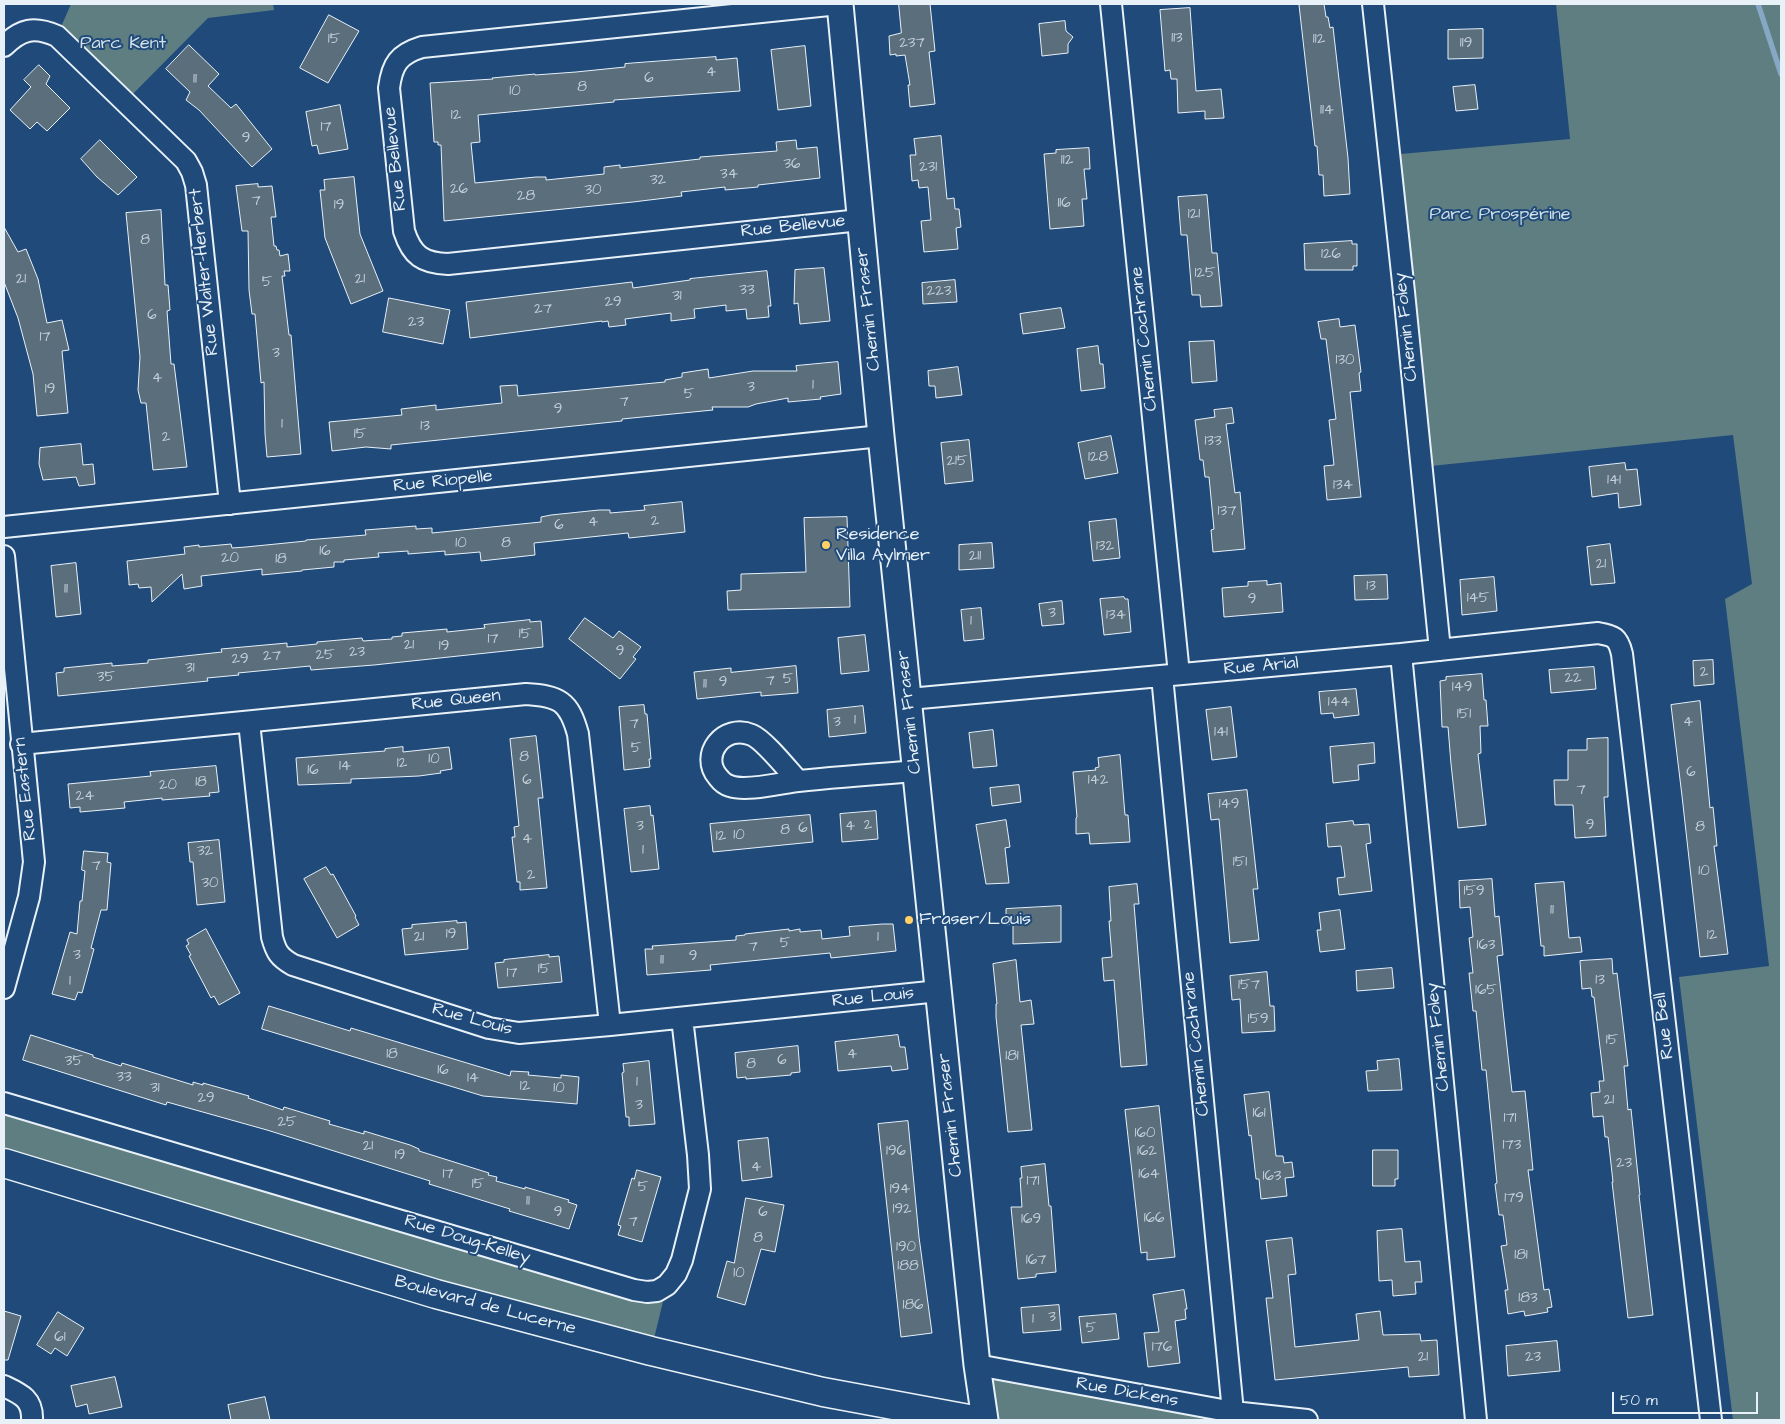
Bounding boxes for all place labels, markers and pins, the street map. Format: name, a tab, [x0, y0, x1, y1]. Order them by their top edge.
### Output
place label: Residence Villa Aylmer	[836, 524, 930, 566]
marker: Residence Villa Aylmer	[820, 539, 832, 551]
place label: Fraser/Louis	[919, 909, 1031, 931]
marker: Fraser/Louis	[903, 914, 915, 926]

